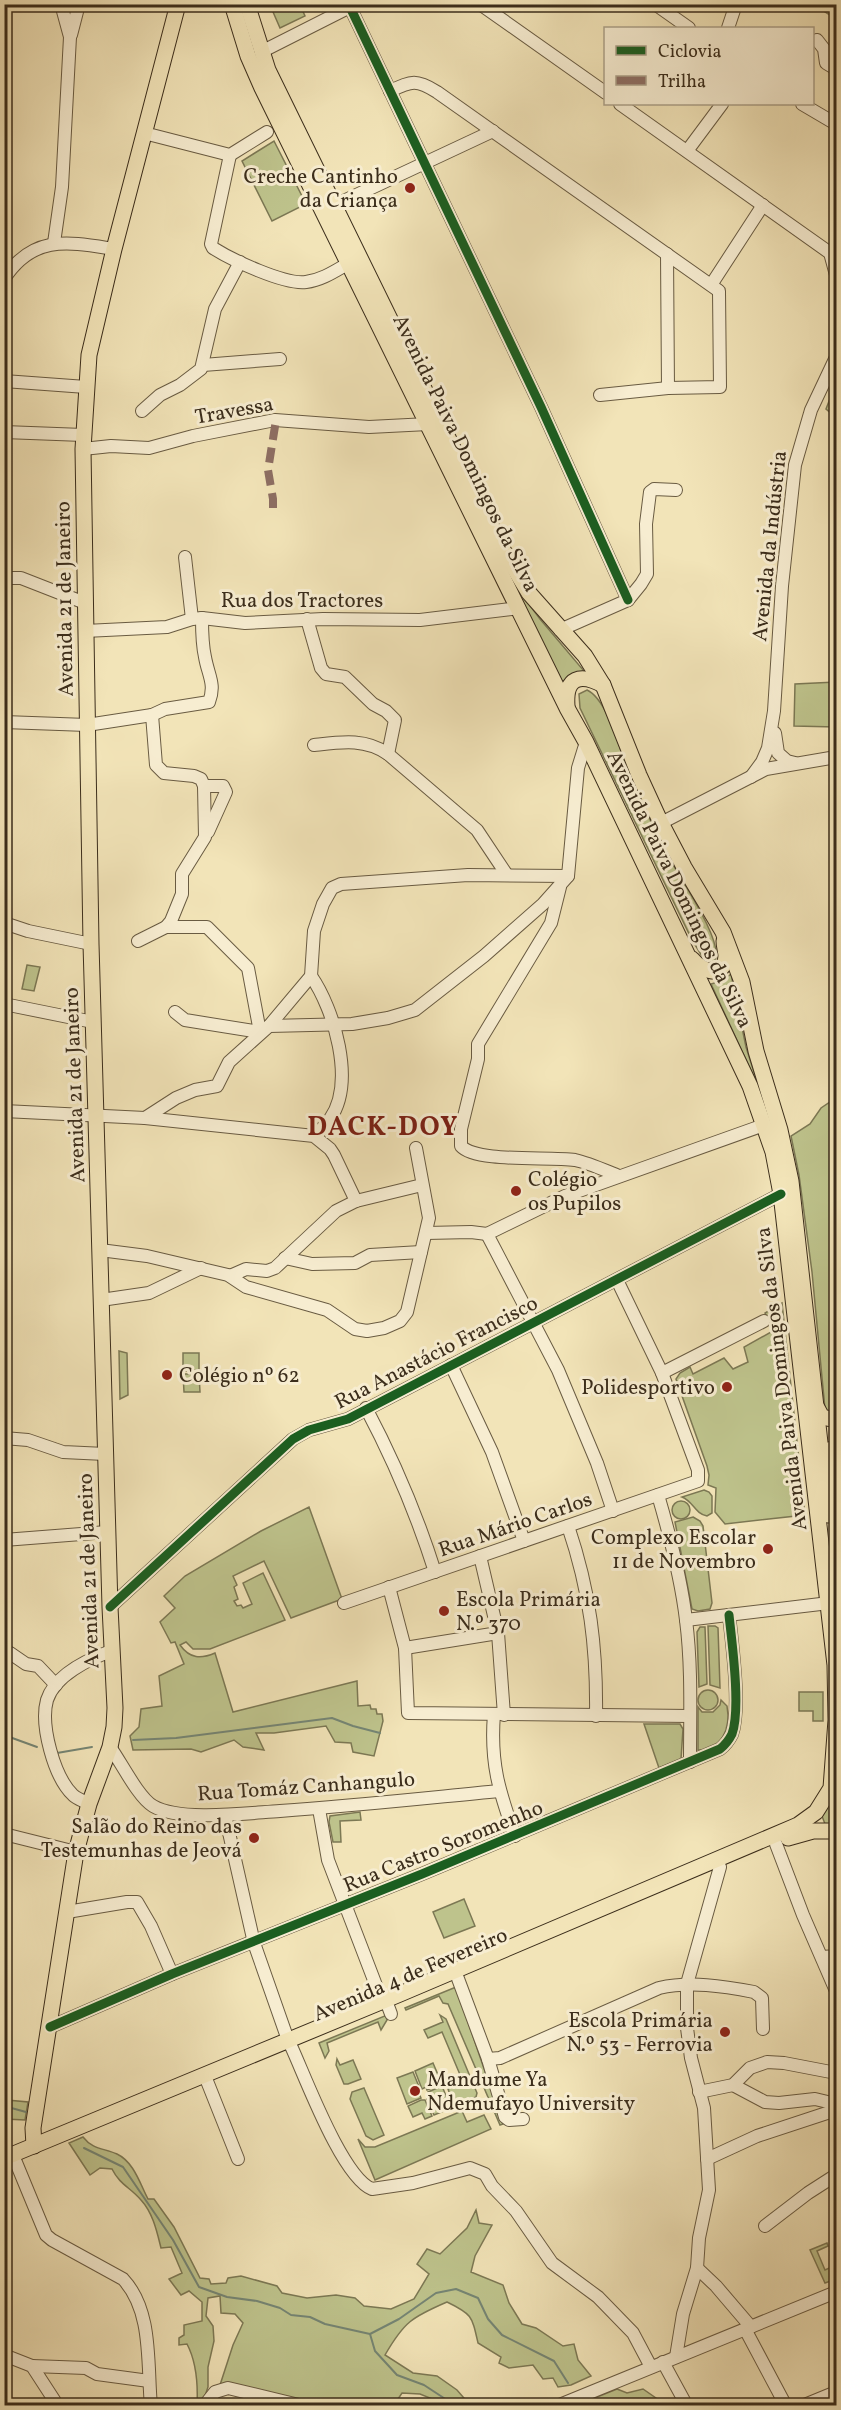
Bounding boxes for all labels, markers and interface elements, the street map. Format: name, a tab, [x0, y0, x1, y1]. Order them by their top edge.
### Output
legend	[604, 27, 814, 105]
text: Ciclovia	[658, 40, 721, 65]
text: Trilha	[658, 70, 706, 95]
place label: Creche Cantinho da Criança	[243, 163, 398, 216]
marker: Creche Cantinho da Criança	[403, 181, 417, 195]
street label: Avenida Paiva Domingos da Silva	[385, 310, 545, 597]
street label: Travessa	[193, 390, 276, 433]
street label: Avenida da Indústria	[746, 449, 795, 643]
street label: Avenida 21 de Janeiro	[49, 501, 82, 697]
street label: Rua dos Tractores	[221, 587, 383, 616]
street label: Avenida Paiva Domingos da Silva	[599, 746, 759, 1033]
street label: Avenida 21 de Janeiro	[58, 987, 93, 1183]
district label: DACK-DOY	[307, 1109, 459, 1147]
place label: Colégio os Pupilos	[528, 1166, 621, 1219]
marker: Colégio os Pupilos	[509, 1184, 523, 1198]
street label: Avenida Paiva Domingos da Silva	[749, 1225, 816, 1532]
street label: Rua Anastácio Francisco	[330, 1289, 543, 1417]
place label: Colégio nº 62	[179, 1362, 300, 1391]
marker: Colégio nº 62	[160, 1368, 174, 1382]
place label: Polidesportivo	[581, 1374, 715, 1403]
marker: Polidesportivo	[720, 1380, 734, 1394]
street label: Avenida 21 de Janeiro	[72, 1473, 107, 1669]
street label: Rua Mário Carlos	[435, 1486, 596, 1565]
place label: Complexo Escolar 11 de Novembro	[591, 1524, 756, 1577]
marker: Complexo Escolar 11 de Novembro	[761, 1542, 775, 1556]
place label: Escola Primária N.º 370	[456, 1586, 601, 1639]
marker: Escola Primária N.º 370	[437, 1604, 451, 1618]
street label: Rua Tomáz Canhangulo	[196, 1765, 416, 1810]
street label: Rua Castro Soromenho	[339, 1794, 548, 1901]
place label: Salão do Reino das Testemunhas de Jeová	[41, 1813, 242, 1866]
marker: Salão do Reino das Testemunhas de Jeová	[247, 1831, 261, 1845]
street label: Avenida 4 de Fevereiro	[309, 1921, 512, 2030]
place label: Escola Primária N.º 53 - Ferrovia	[567, 2007, 713, 2060]
marker: Escola Primária N.º 53 - Ferrovia	[718, 2025, 732, 2039]
place label: Mandume Ya Ndemufayo University	[427, 2066, 636, 2119]
marker: Mandume Ya Ndemufayo University	[408, 2084, 422, 2098]

